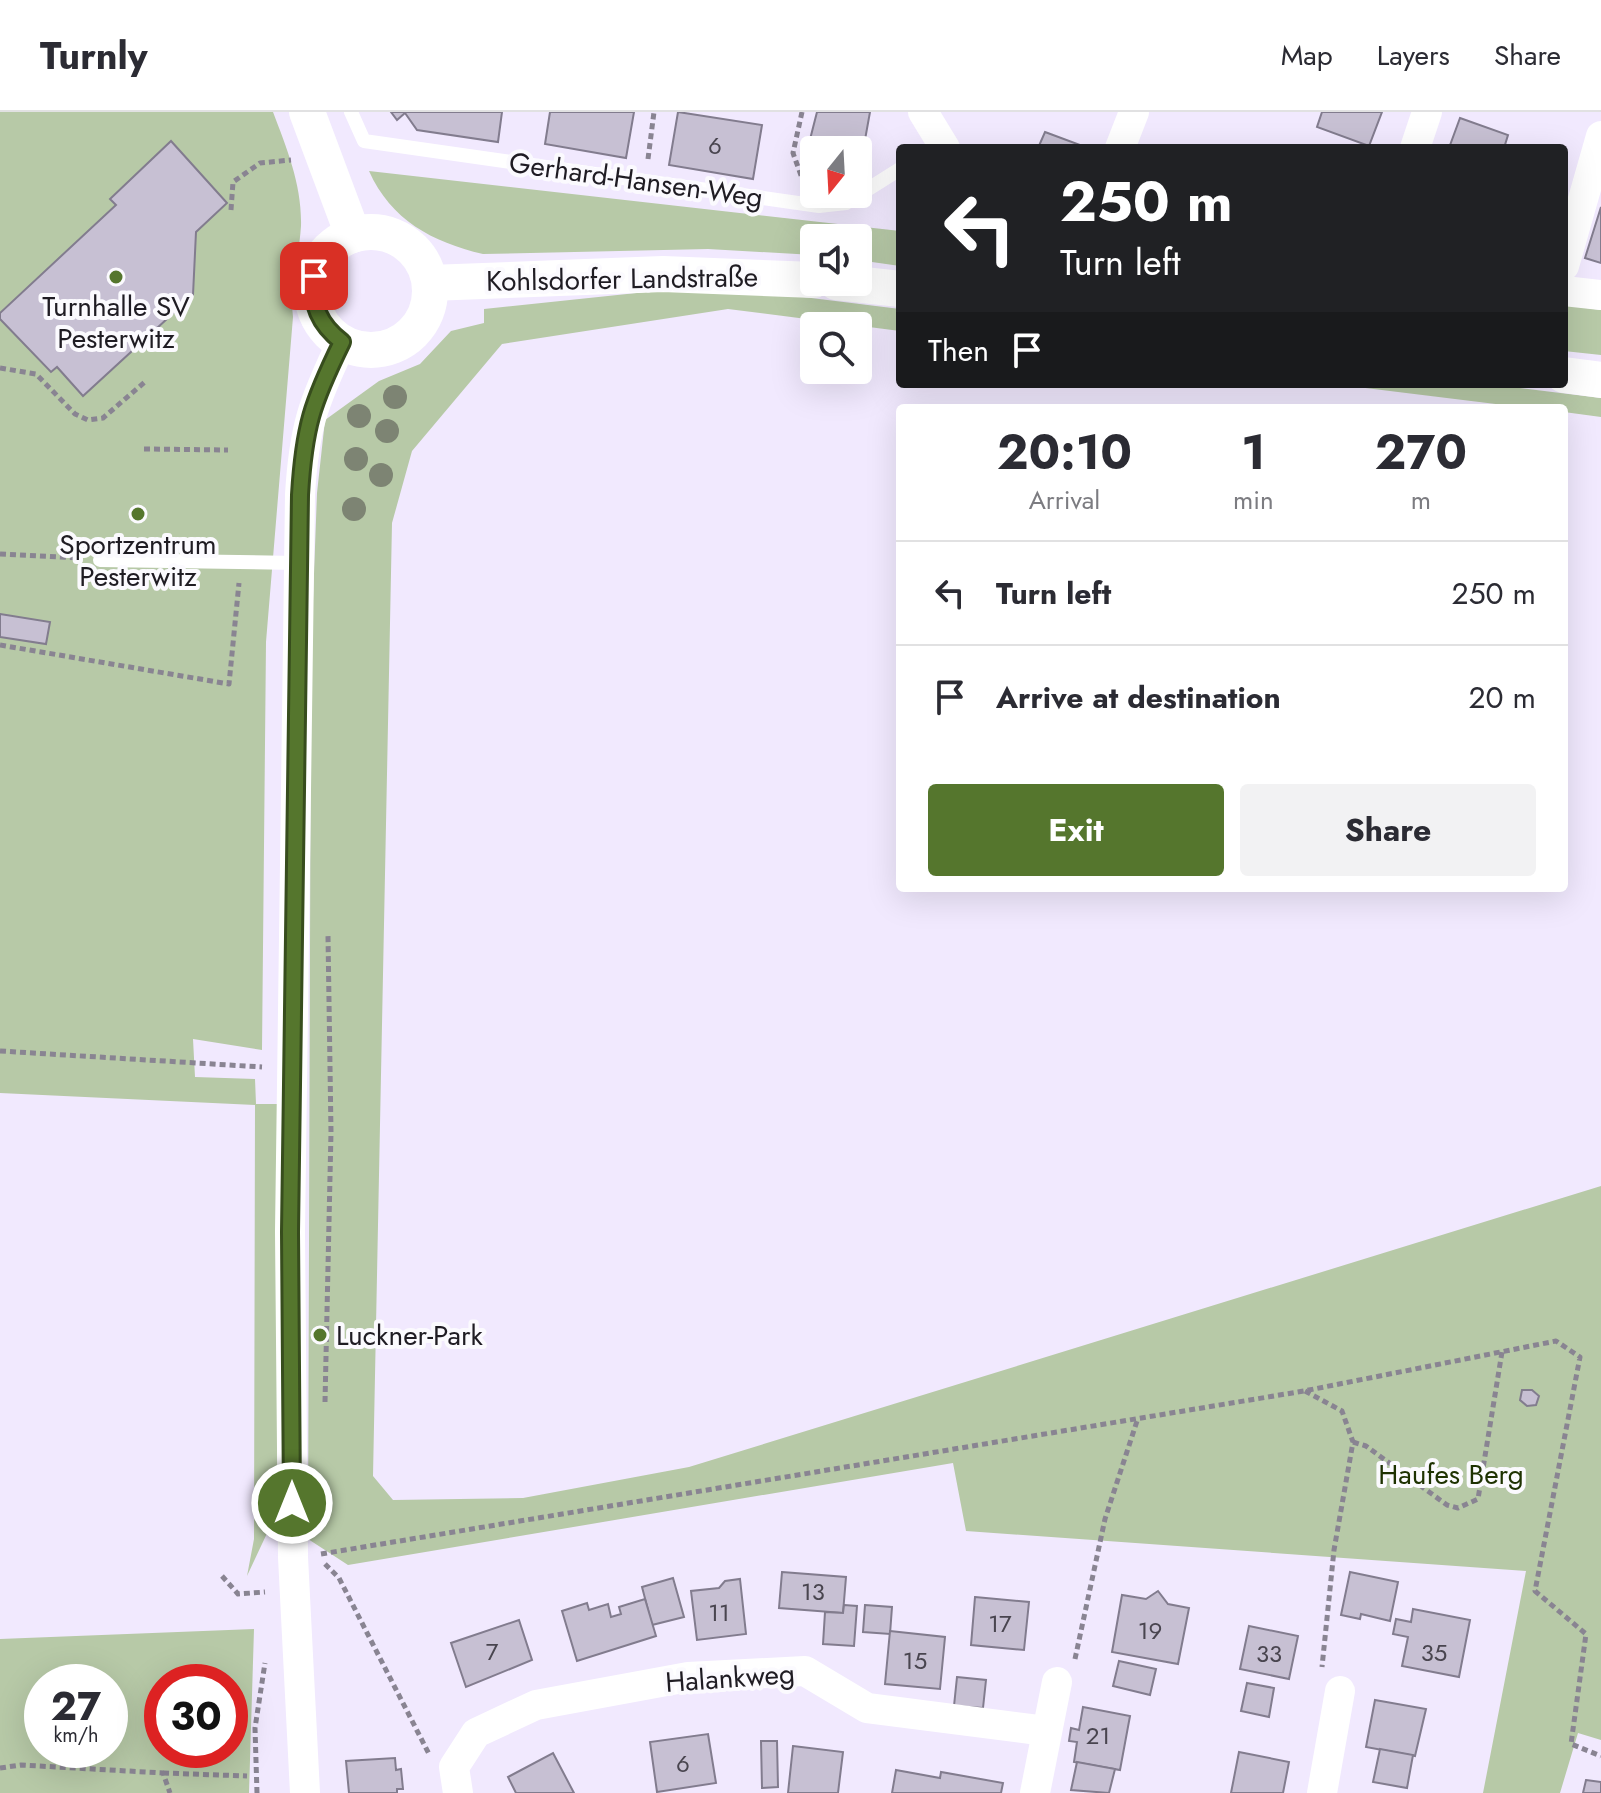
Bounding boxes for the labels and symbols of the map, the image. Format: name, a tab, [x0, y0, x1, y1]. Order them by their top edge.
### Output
house number: 6	[708, 128, 722, 163]
north arrow	[800, 136, 872, 208]
street label: Gerhard-Hansen-Weg	[507, 142, 765, 218]
pin	[280, 242, 348, 310]
street label: Kohlsdorfer Landstraße	[486, 256, 758, 302]
marker: Turnhalle SV Pesterwitz	[107, 268, 125, 286]
place label: Turnhalle SV Pesterwitz	[42, 286, 190, 359]
marker: Sportzentrum Pesterwitz	[129, 505, 147, 523]
place label: Sportzentrum Pesterwitz	[59, 524, 217, 597]
place label: Luckner-Park	[336, 1315, 484, 1356]
marker: Luckner-Park	[311, 1326, 329, 1344]
park label: Haufes Berg	[1378, 1454, 1524, 1495]
position arrow	[250, 1461, 334, 1545]
house number: 13	[801, 1574, 825, 1609]
house number: 11	[708, 1595, 730, 1630]
house number: 17	[988, 1606, 1012, 1641]
house number: 19	[1138, 1613, 1162, 1648]
house number: 7	[486, 1634, 499, 1669]
house number: 35	[1421, 1635, 1447, 1670]
house number: 33	[1256, 1636, 1282, 1671]
house number: 15	[903, 1643, 927, 1678]
street label: Halankweg	[664, 1653, 796, 1703]
speed limit sign: 30	[144, 1664, 248, 1768]
house number: 21	[1086, 1718, 1110, 1753]
house number: 6	[676, 1746, 690, 1781]

